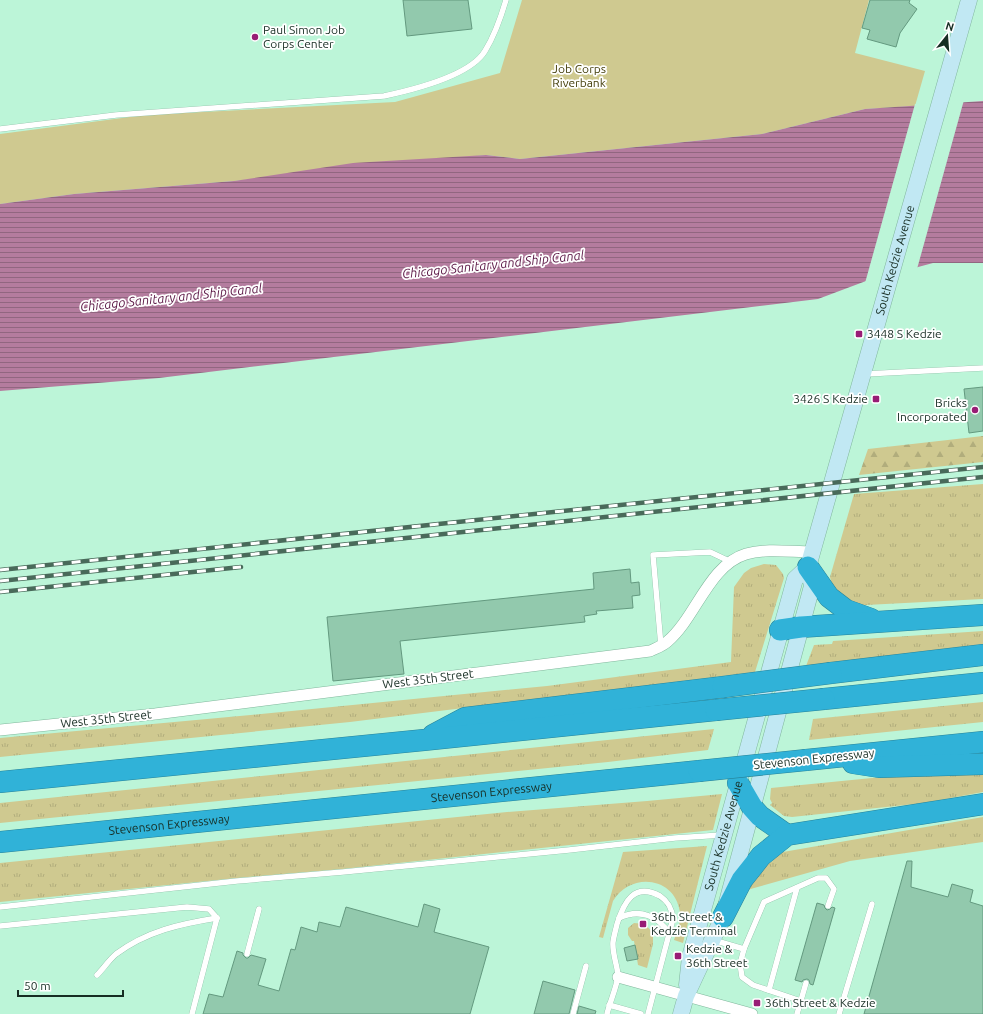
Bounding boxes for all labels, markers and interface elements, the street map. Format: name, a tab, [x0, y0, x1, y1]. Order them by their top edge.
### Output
north arrow	[927, 16, 967, 56]
text: N	[944, 19, 956, 33]
place label: Paul Simon Job Corps Center	[263, 23, 345, 50]
marker: Paul Simon Job Corps Center	[250, 32, 260, 42]
park label: Job Corps Riverbank	[552, 62, 606, 89]
street label: South Kedzie Avenue	[873, 204, 916, 317]
water label: Chicago Sanitary and Ship Canal	[401, 247, 585, 281]
water label: Chicago Sanitary and Ship Canal	[79, 280, 263, 314]
place label: 3448 S Kedzie	[867, 327, 942, 340]
marker: 3448 S Kedzie	[854, 329, 864, 339]
place label: 3426 S Kedzie	[793, 392, 868, 405]
marker: 3426 S Kedzie	[871, 394, 881, 404]
place label: Bricks Incorporated	[897, 396, 967, 423]
marker: Bricks Incorporated	[970, 405, 980, 415]
street label: West 35th Street	[382, 666, 474, 691]
street label: West 35th Street	[60, 707, 152, 730]
street label: Stevenson Expressway	[753, 746, 875, 771]
street label: Stevenson Expressway	[430, 779, 553, 804]
street label: South Kedzie Avenue	[702, 779, 745, 892]
street label: Stevenson Expressway	[108, 812, 230, 837]
place label: 36th Street & Kedzie Terminal	[651, 910, 736, 937]
marker: 36th Street & Kedzie Terminal	[638, 919, 648, 929]
place label: Kedzie & 36th Street	[686, 942, 748, 969]
marker: Kedzie & 36th Street	[673, 951, 683, 961]
scale bar	[18, 972, 123, 998]
text: 50 m	[24, 979, 51, 992]
place label: 36th Street & Kedzie	[765, 996, 876, 1009]
marker: 36th Street & Kedzie	[752, 998, 762, 1008]

